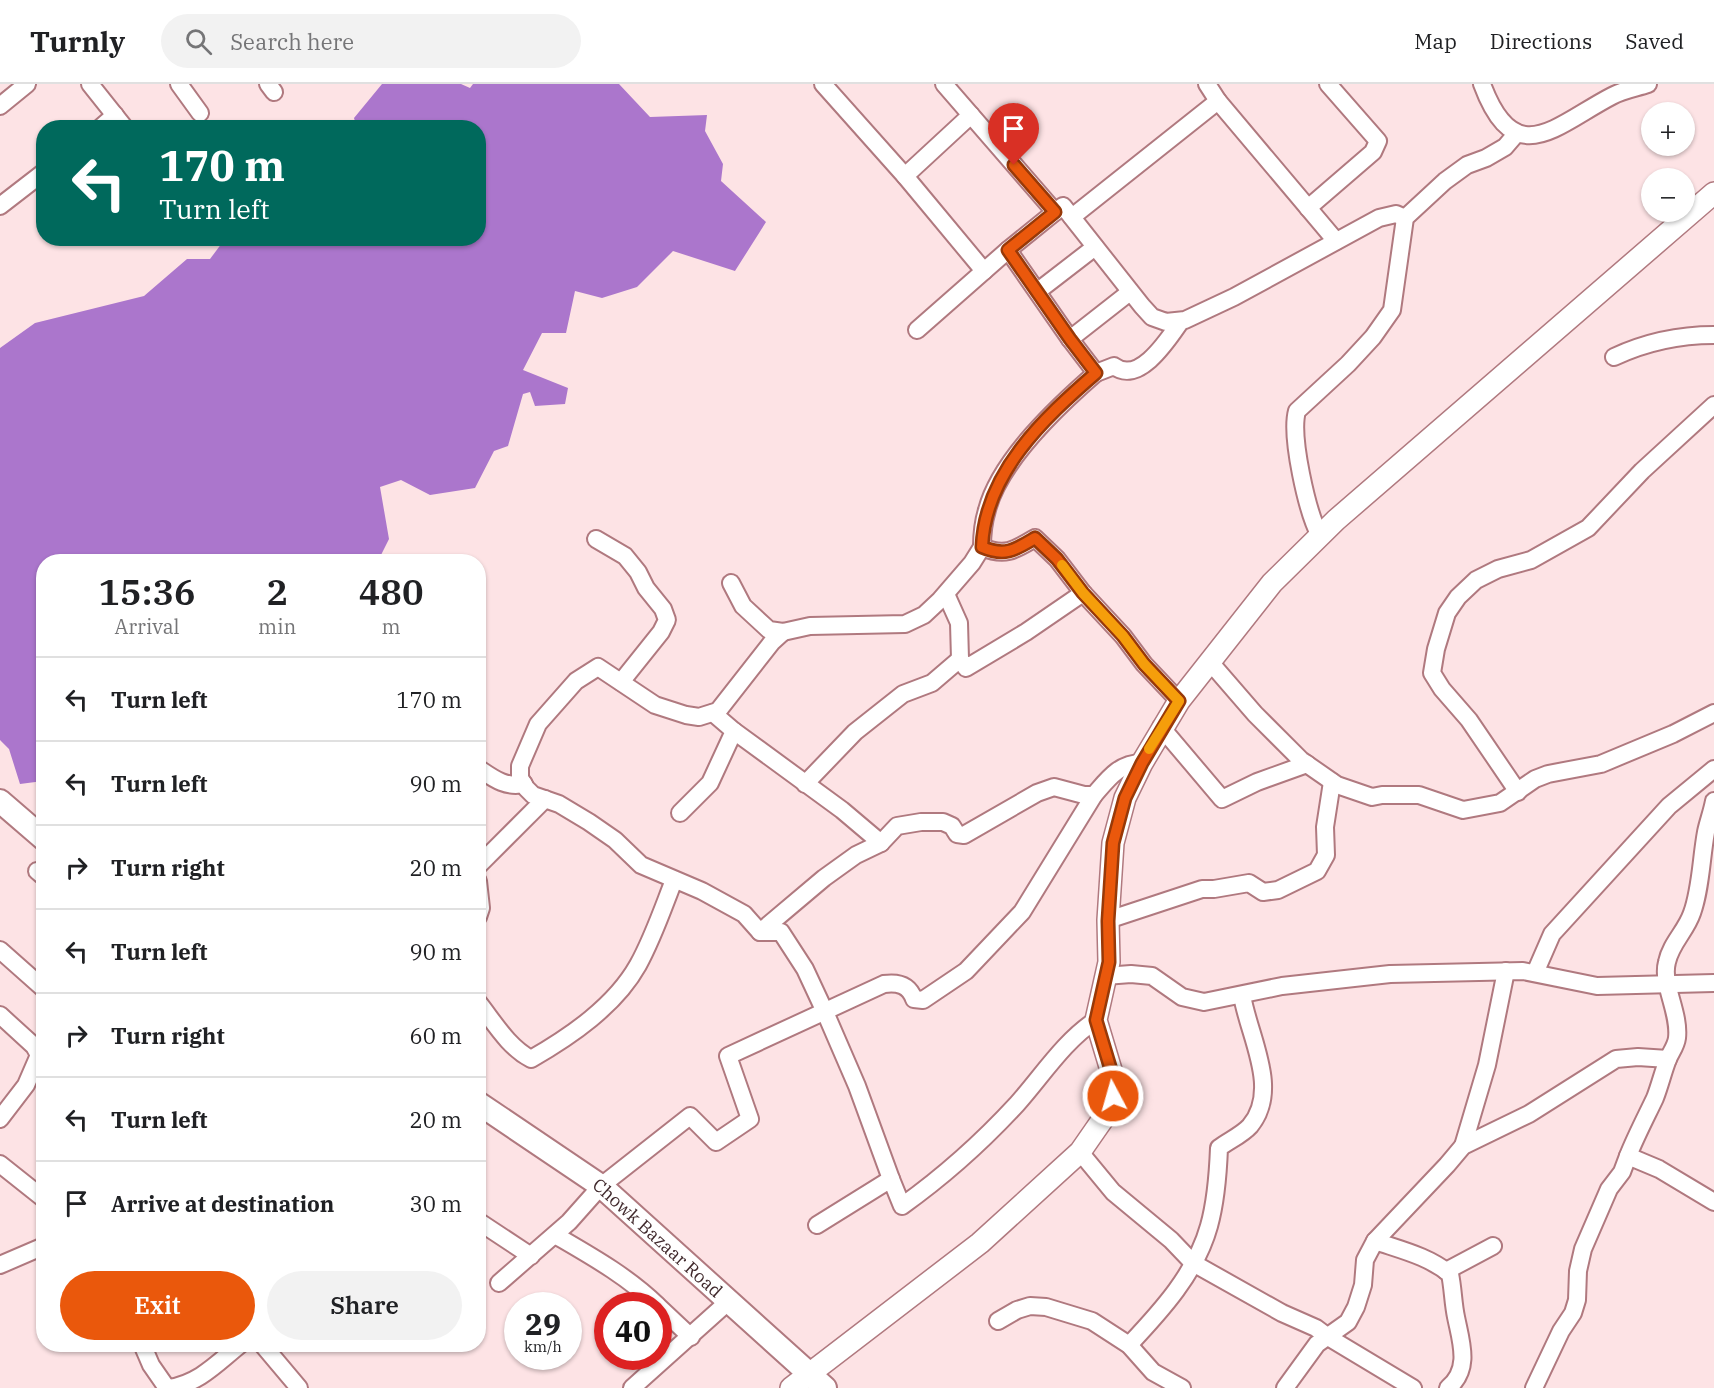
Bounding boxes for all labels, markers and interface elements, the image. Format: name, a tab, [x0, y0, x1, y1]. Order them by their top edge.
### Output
search box	[161, 14, 581, 68]
text: Turnly	[30, 23, 125, 60]
icon: search	[182, 25, 215, 58]
text: Search here	[230, 27, 354, 56]
text: Map	[1414, 27, 1457, 55]
text: Directions	[1490, 27, 1592, 55]
text: Saved	[1625, 27, 1684, 55]
map controls	[1641, 102, 1695, 222]
button: +	[1641, 102, 1695, 156]
pin	[988, 103, 1039, 165]
icon: arrive	[997, 112, 1030, 145]
text: 170 m	[159, 138, 285, 193]
icon: left	[60, 144, 138, 222]
button: −	[1641, 168, 1695, 222]
text: Turn left	[159, 191, 270, 226]
text: 15:36	[98, 568, 196, 615]
text: 2	[266, 568, 288, 615]
text: 480	[359, 568, 424, 615]
text: Arrival	[114, 613, 180, 640]
text: min	[258, 613, 296, 640]
text: m	[382, 613, 401, 640]
icon: left	[60, 683, 93, 716]
text: Turn left	[111, 685, 207, 714]
text: 170 m	[396, 685, 462, 714]
icon: left	[60, 767, 93, 800]
text: Turn left	[111, 769, 207, 798]
text: 90 m	[410, 769, 462, 798]
icon: right	[60, 851, 93, 884]
text: Turn right	[111, 853, 225, 882]
text: 20 m	[410, 853, 462, 882]
icon: left	[60, 935, 93, 968]
text: Turn left	[111, 937, 207, 966]
text: 90 m	[410, 937, 462, 966]
icon: right	[60, 1019, 93, 1052]
text: Turn right	[111, 1021, 225, 1050]
text: 60 m	[410, 1021, 462, 1050]
position arrow	[1081, 1064, 1145, 1128]
icon: left	[60, 1103, 93, 1136]
text: Turn left	[111, 1105, 207, 1134]
text: 20 m	[410, 1105, 462, 1134]
street label: Chowk Bazaar Road	[589, 1172, 728, 1302]
icon: arrive	[60, 1187, 93, 1220]
text: Arrive at destination	[111, 1189, 334, 1218]
text: 30 m	[410, 1189, 462, 1218]
button: Exit	[60, 1271, 255, 1340]
button: Share	[267, 1271, 462, 1340]
speed limit sign: 40	[594, 1292, 672, 1370]
text: 29	[525, 1304, 561, 1343]
text: km/h	[524, 1337, 562, 1356]

